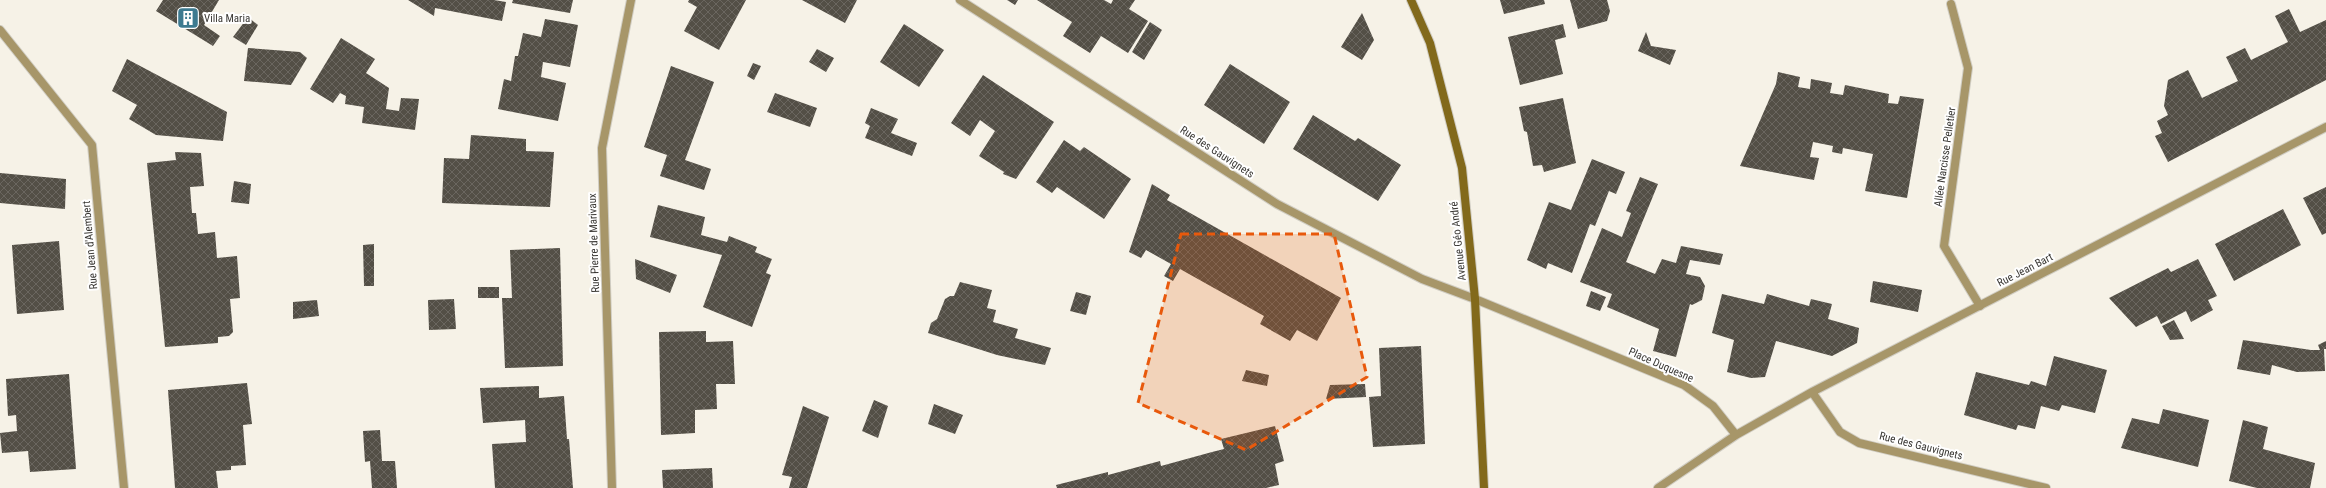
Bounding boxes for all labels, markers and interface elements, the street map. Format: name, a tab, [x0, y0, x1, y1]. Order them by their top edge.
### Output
building icon: Villa Maria	[175, 5, 201, 31]
place label: Villa Maria	[204, 12, 250, 25]
street label: Allée Narcisse Pelletier	[1932, 106, 1959, 208]
street label: Rue des Gauvignets	[1178, 123, 1256, 181]
street label: Rue Pierre de Marivaux	[586, 193, 602, 293]
street label: Rue Jean d'Alembert	[80, 200, 100, 290]
street label: Avenue Géo André	[1447, 201, 1469, 281]
street label: Rue Jean Bart	[1995, 250, 2055, 290]
street label: Place Duquesne	[1627, 345, 1695, 385]
street label: Rue des Gauvignets	[1878, 429, 1964, 463]

